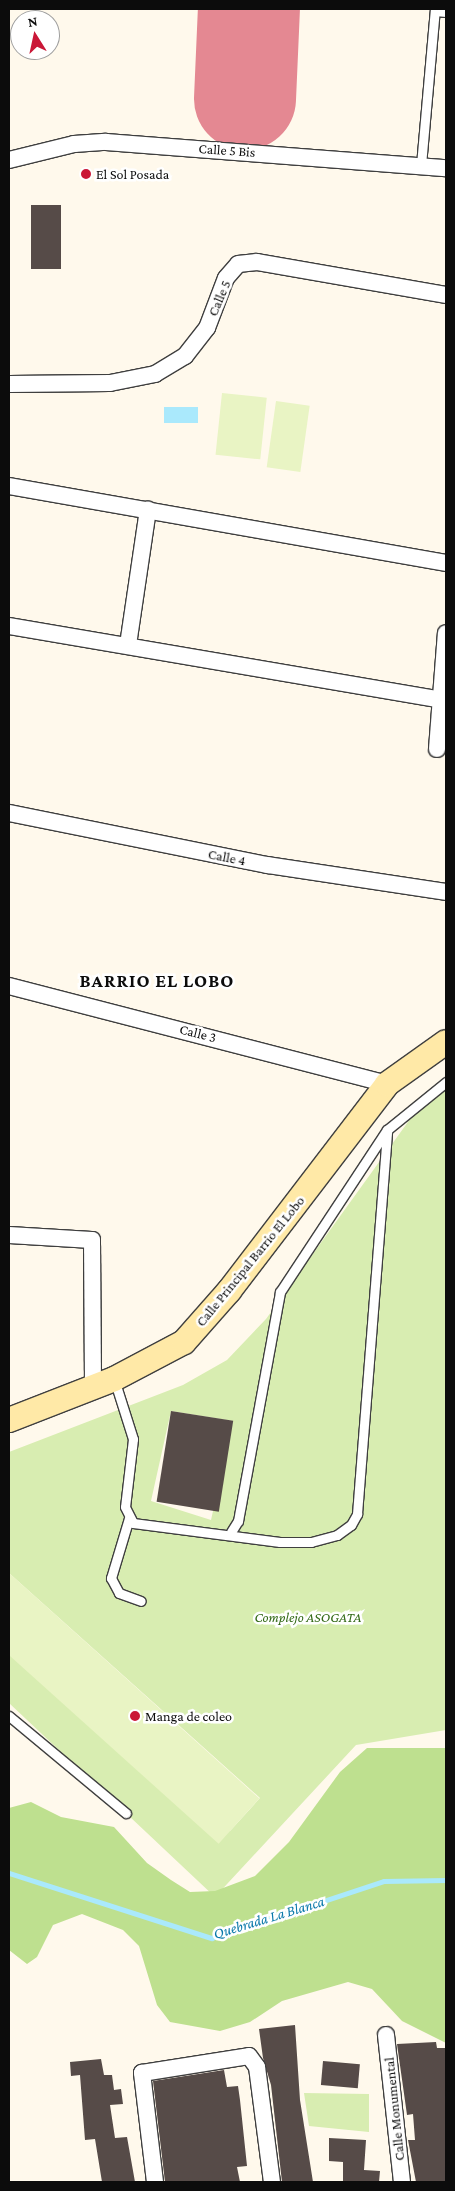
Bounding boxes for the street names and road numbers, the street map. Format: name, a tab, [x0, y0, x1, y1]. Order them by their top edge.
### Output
street label: Calle 5 Bis	[198, 140, 256, 160]
street label: Calle 5	[204, 278, 234, 318]
street label: Calle 4	[207, 845, 247, 869]
street label: Calle 3	[178, 1020, 218, 1046]
street label: Calle Principal Barrio El Lobo	[192, 1192, 308, 1330]
street label: Calle Monumental	[380, 2056, 408, 2162]

